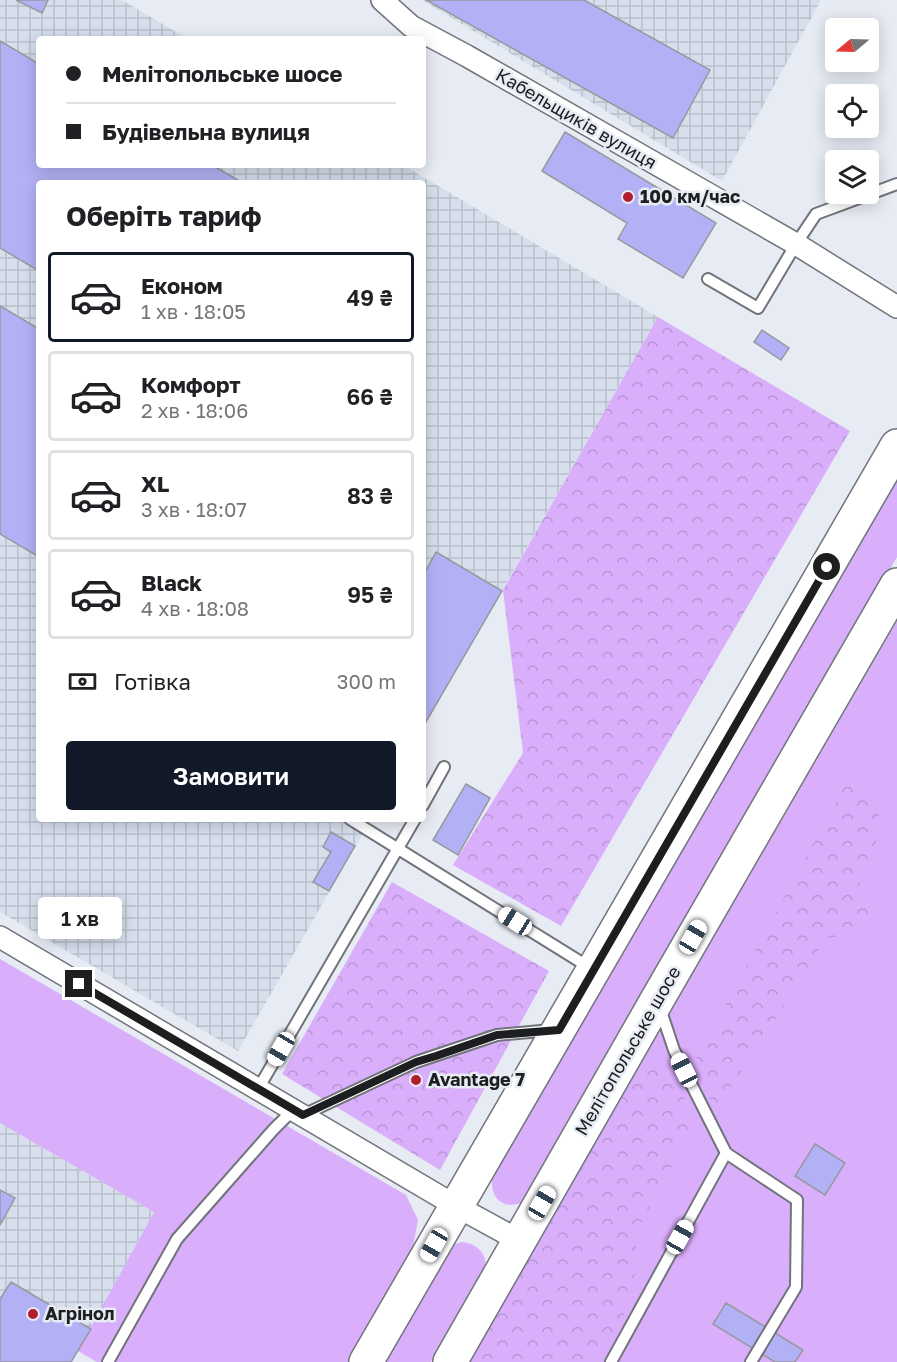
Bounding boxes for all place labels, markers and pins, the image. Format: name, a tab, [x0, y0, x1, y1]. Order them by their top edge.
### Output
place label: 100 км/час	[640, 185, 740, 207]
marker: 100 км/час	[621, 190, 635, 204]
place label: Avantage 7	[428, 1068, 525, 1090]
marker: Avantage 7	[409, 1073, 423, 1087]
place label: Агрінол	[45, 1302, 114, 1324]
marker: Агрінол	[26, 1307, 40, 1321]

